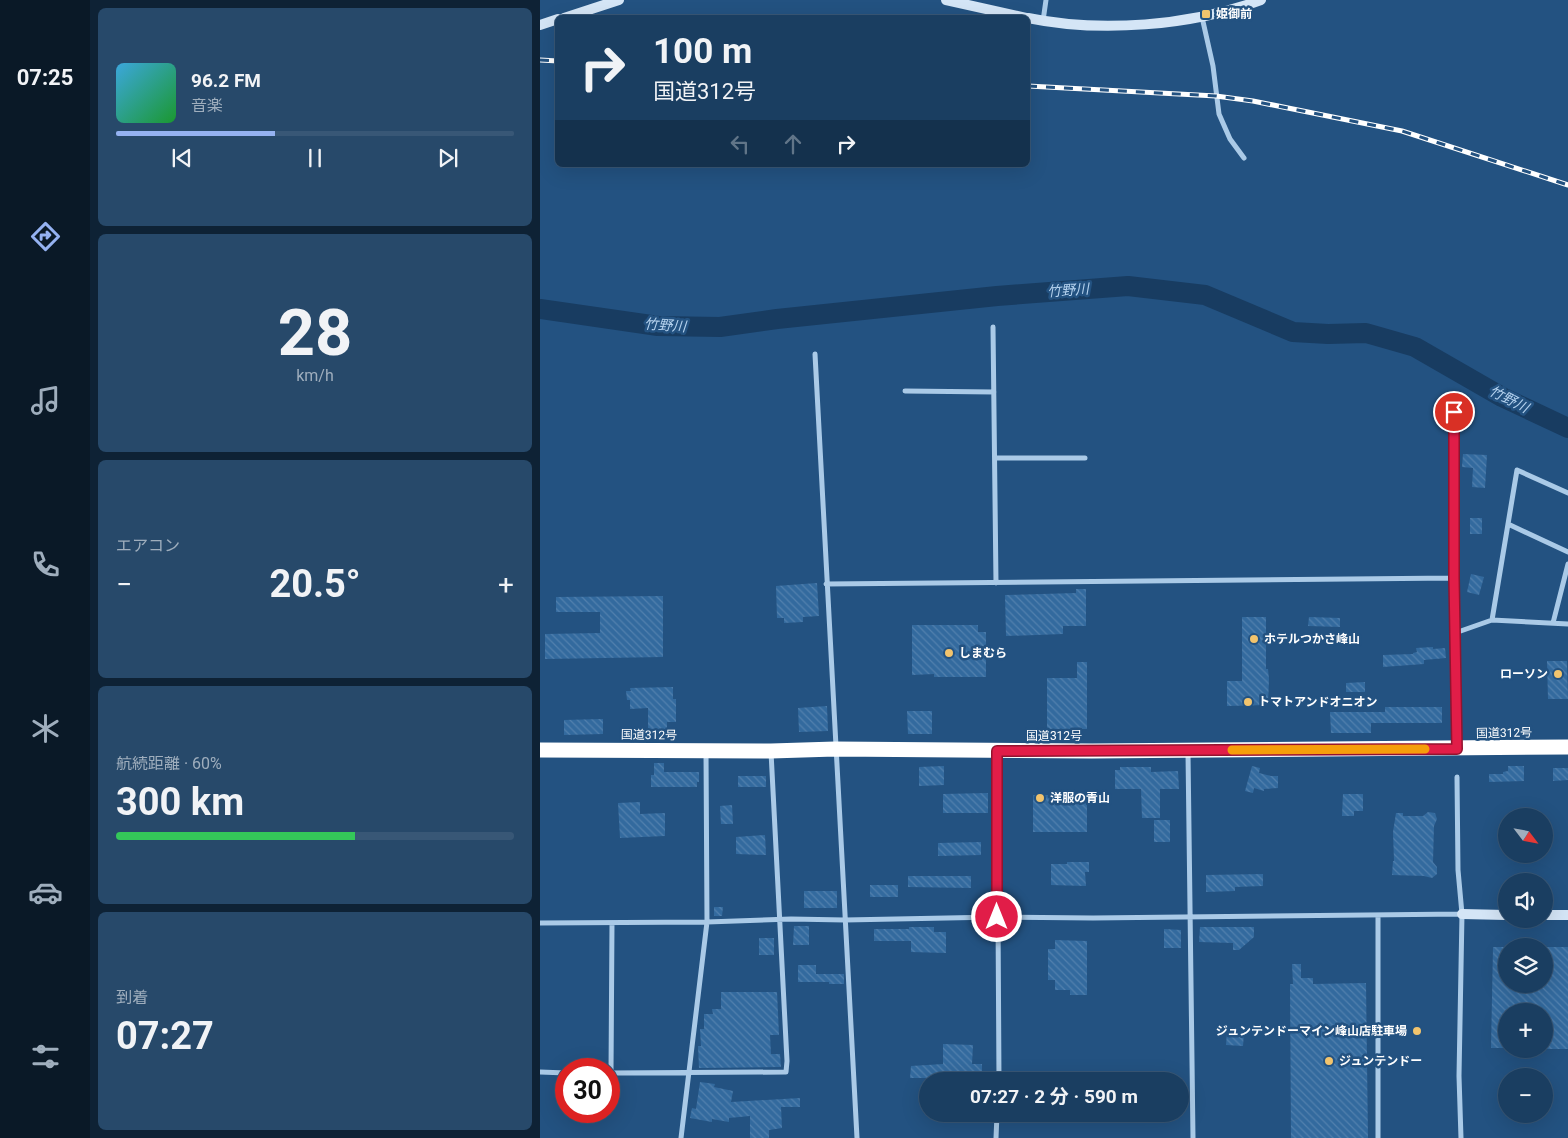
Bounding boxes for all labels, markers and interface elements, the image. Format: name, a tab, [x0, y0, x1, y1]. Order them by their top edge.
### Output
place label: 姫御前	[1216, 7, 1252, 21]
marker: 姫御前	[1200, 8, 1212, 20]
text: 100 m	[653, 31, 752, 72]
icon: right	[570, 35, 635, 100]
text: 07:25	[17, 65, 73, 90]
text: 96.2 FM	[191, 69, 261, 92]
text: 国道312号	[653, 79, 756, 104]
text: 音楽	[191, 96, 223, 115]
icon: left	[726, 130, 754, 158]
icon: ahead	[779, 130, 807, 158]
icon: right	[832, 130, 860, 158]
icon: previous	[168, 144, 196, 172]
icon: pause	[301, 144, 329, 172]
icon: next	[434, 144, 462, 172]
icon: directions	[28, 219, 63, 254]
water label: 竹野川	[1046, 280, 1092, 299]
text: 28	[278, 295, 352, 371]
water label: 竹野川	[643, 316, 689, 335]
text: km/h	[296, 366, 334, 385]
water label: 竹野川	[1487, 382, 1533, 417]
icon: music	[28, 383, 63, 418]
pin	[1433, 391, 1475, 433]
icon: arrive	[1440, 398, 1468, 426]
text: エアコン	[116, 536, 180, 555]
icon: phone	[28, 547, 63, 582]
text: 20.5°	[269, 562, 361, 606]
text: −	[116, 568, 132, 601]
text: +	[498, 568, 514, 601]
place label: ホテルつかさ峰山	[1264, 632, 1360, 646]
marker: ホテルつかさ峰山	[1248, 633, 1260, 645]
place label: しまむら	[959, 646, 1007, 660]
marker: しまむら	[943, 647, 955, 659]
place label: ローソン	[1500, 667, 1548, 681]
marker: ローソン	[1552, 668, 1564, 680]
place label: トマトアンドオニオン	[1258, 695, 1378, 709]
marker: トマトアンドオニオン	[1242, 696, 1254, 708]
icon: climate	[28, 711, 63, 746]
street label: 国道312号	[1476, 726, 1532, 740]
street label: 国道312号	[621, 728, 677, 742]
street label: 国道312号	[1026, 729, 1082, 743]
text: 航続距離 · 60%	[116, 754, 222, 773]
text: 300 km	[116, 780, 244, 824]
place label: 洋服の青山	[1050, 791, 1110, 805]
marker: 洋服の青山	[1034, 792, 1046, 804]
north arrow	[1498, 808, 1552, 862]
map controls	[1498, 808, 1553, 1123]
button: sound	[1498, 873, 1553, 928]
icon: car	[28, 875, 63, 910]
position arrow	[970, 890, 1022, 942]
button: layers	[1498, 938, 1553, 993]
text: 到着	[116, 988, 148, 1007]
button: +	[1498, 1003, 1553, 1058]
text: 07:27	[116, 1014, 214, 1058]
place label: ジュンテンドーマイン峰山店駐車場	[1216, 1024, 1407, 1038]
marker: ジュンテンドーマイン峰山店駐車場	[1411, 1025, 1423, 1037]
icon: filters	[28, 1039, 63, 1074]
place label: ジュンテンドー	[1339, 1054, 1422, 1068]
marker: ジュンテンドー	[1323, 1055, 1335, 1067]
speed limit sign: 30	[555, 1058, 620, 1123]
button: −	[1498, 1068, 1553, 1123]
text: 07:27 · 2 分 · 590 m	[970, 1085, 1138, 1108]

